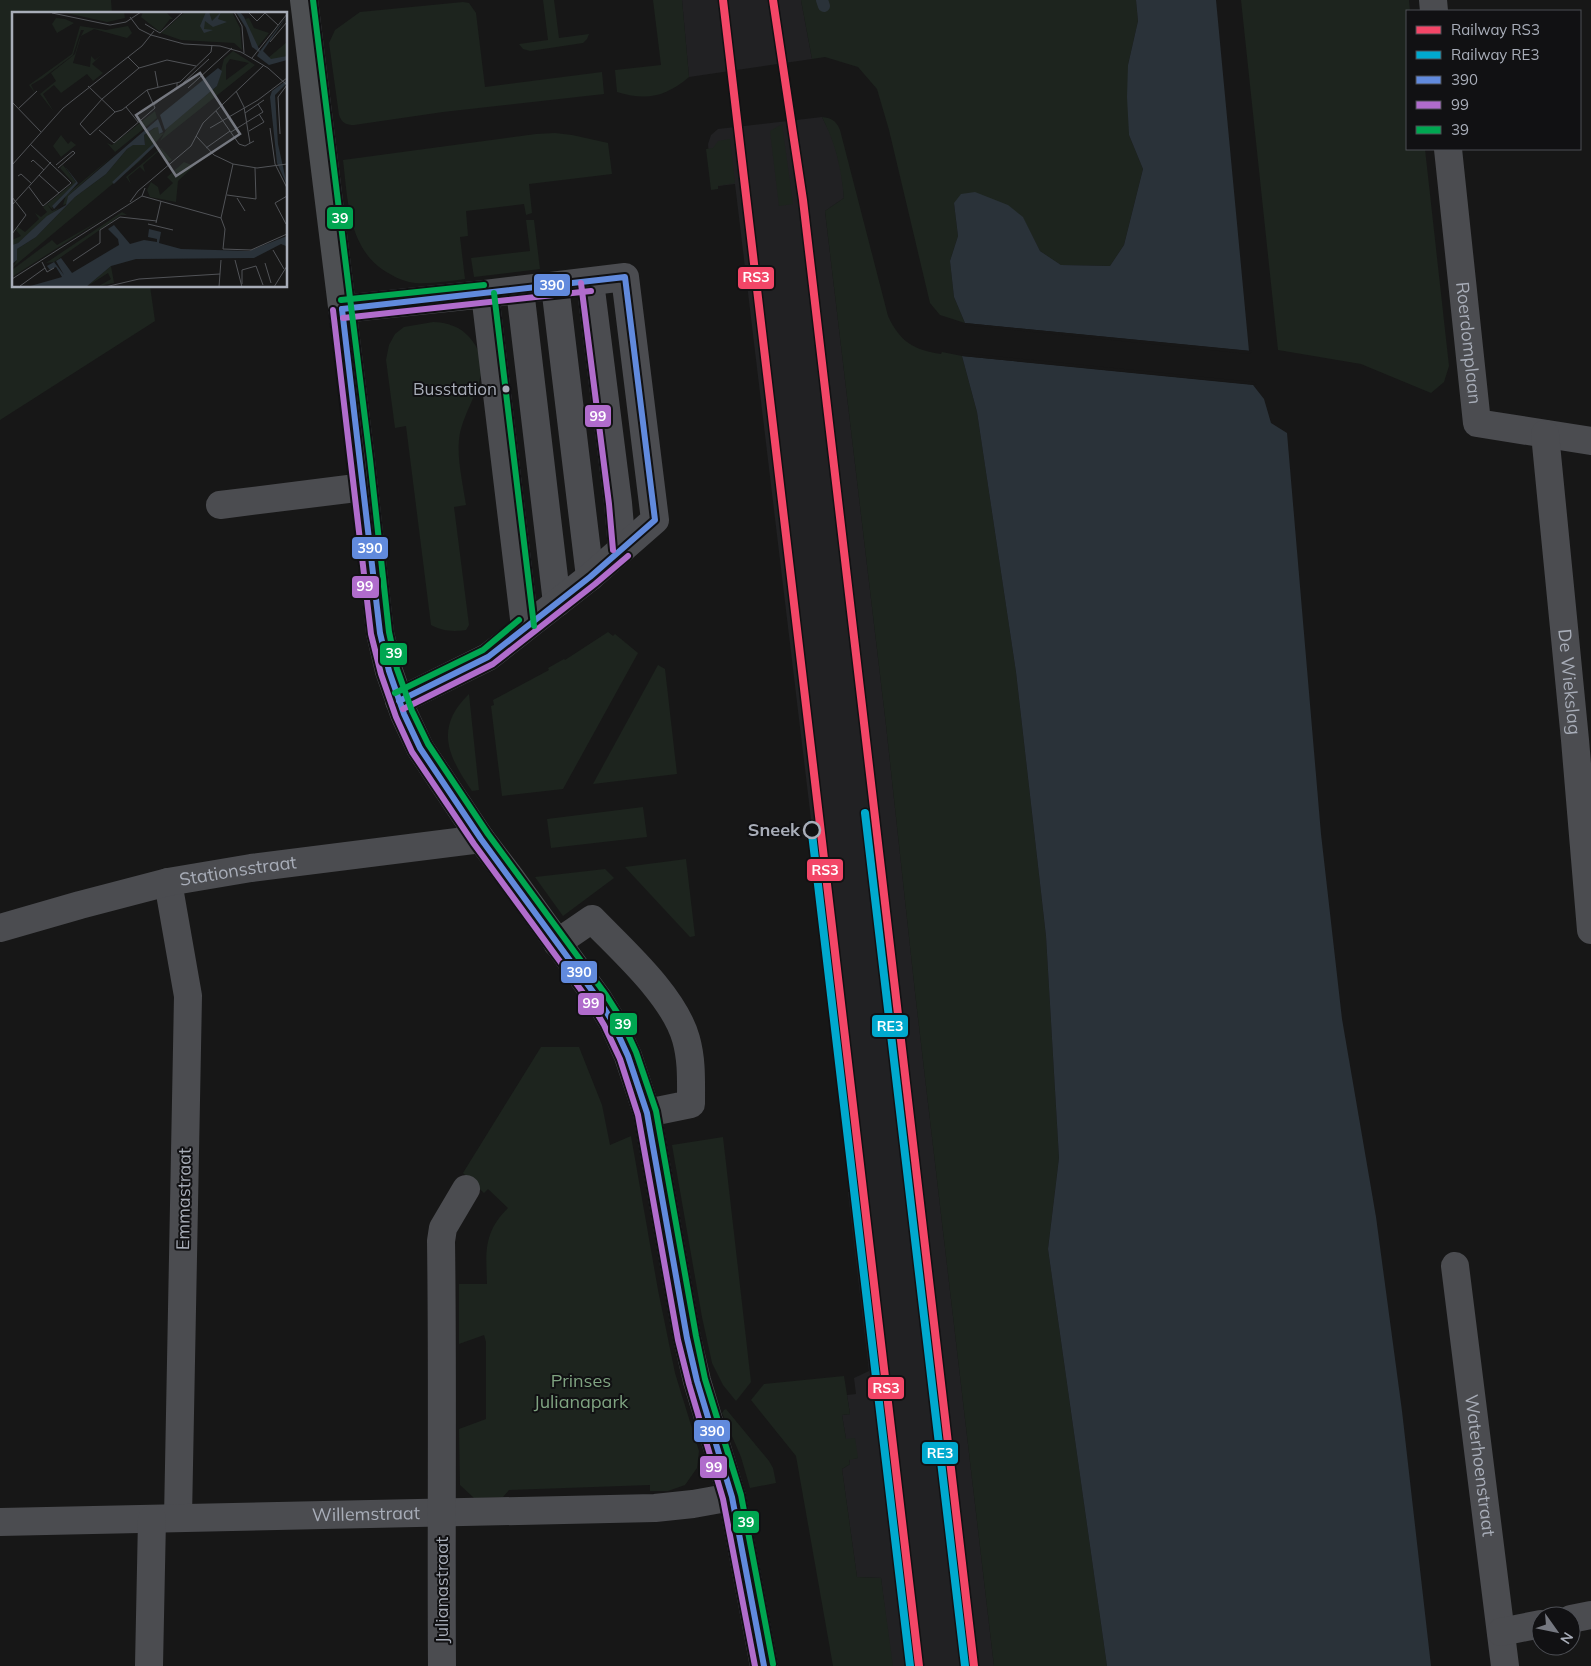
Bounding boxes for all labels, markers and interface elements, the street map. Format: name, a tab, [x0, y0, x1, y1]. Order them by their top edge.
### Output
legend	[1406, 10, 1581, 150]
inset map	[12, 12, 288, 288]
text: Railway RS3	[1451, 20, 1540, 39]
text: Railway RE3	[1451, 45, 1539, 64]
text: 390	[1451, 70, 1478, 89]
text: 99	[1451, 95, 1469, 114]
text: 39	[1451, 120, 1469, 139]
line badge: 39	[326, 206, 354, 230]
text: 39	[332, 209, 348, 227]
line badge: RS3	[737, 266, 775, 290]
text: RS3	[742, 268, 770, 286]
line badge: 390	[533, 273, 571, 297]
text: 390	[539, 276, 565, 294]
street label: Roerdomplaan	[1451, 281, 1487, 405]
place label: Busstation	[413, 378, 497, 399]
marker: Busstation	[501, 384, 511, 394]
line badge: 99	[584, 404, 612, 428]
text: 99	[590, 407, 606, 425]
line badge: 390	[351, 536, 389, 560]
text: 390	[357, 539, 383, 557]
line badge: 99	[351, 575, 380, 599]
text: 99	[357, 577, 373, 595]
street label: De Wiekslag	[1553, 628, 1586, 736]
line badge: 39	[379, 642, 408, 666]
text: 39	[386, 644, 402, 662]
place label: Sneek	[748, 818, 801, 841]
marker: Sneek	[803, 821, 821, 839]
street label: Stationsstraat	[178, 850, 298, 891]
line badge: RS3	[806, 858, 844, 882]
text: RS3	[811, 861, 839, 879]
line badge: 390	[560, 960, 598, 984]
text: 390	[566, 963, 592, 981]
line badge: 99	[577, 992, 605, 1016]
text: 99	[583, 994, 599, 1012]
line badge: 39	[609, 1012, 638, 1036]
line badge: RE3	[871, 1014, 909, 1038]
text: 39	[615, 1015, 631, 1033]
text: RE3	[877, 1017, 903, 1035]
street label: Emmastraat	[171, 1148, 196, 1250]
park label: Prinses Julianapark	[534, 1369, 629, 1413]
line badge: RS3	[867, 1376, 905, 1400]
text: RS3	[872, 1379, 900, 1397]
street label: Waterhoenstraat	[1460, 1393, 1501, 1538]
line badge: 390	[693, 1419, 731, 1443]
text: 390	[699, 1422, 725, 1440]
line badge: RE3	[921, 1441, 959, 1465]
text: RE3	[927, 1444, 953, 1462]
line badge: 99	[699, 1455, 728, 1479]
text: 99	[706, 1458, 722, 1476]
street label: Willemstraat	[312, 1501, 420, 1526]
line badge: 39	[732, 1510, 760, 1534]
text: 39	[738, 1513, 754, 1531]
street label: Julianastraat	[430, 1537, 453, 1643]
north arrow	[1531, 1606, 1581, 1656]
text: N	[1556, 1629, 1577, 1647]

